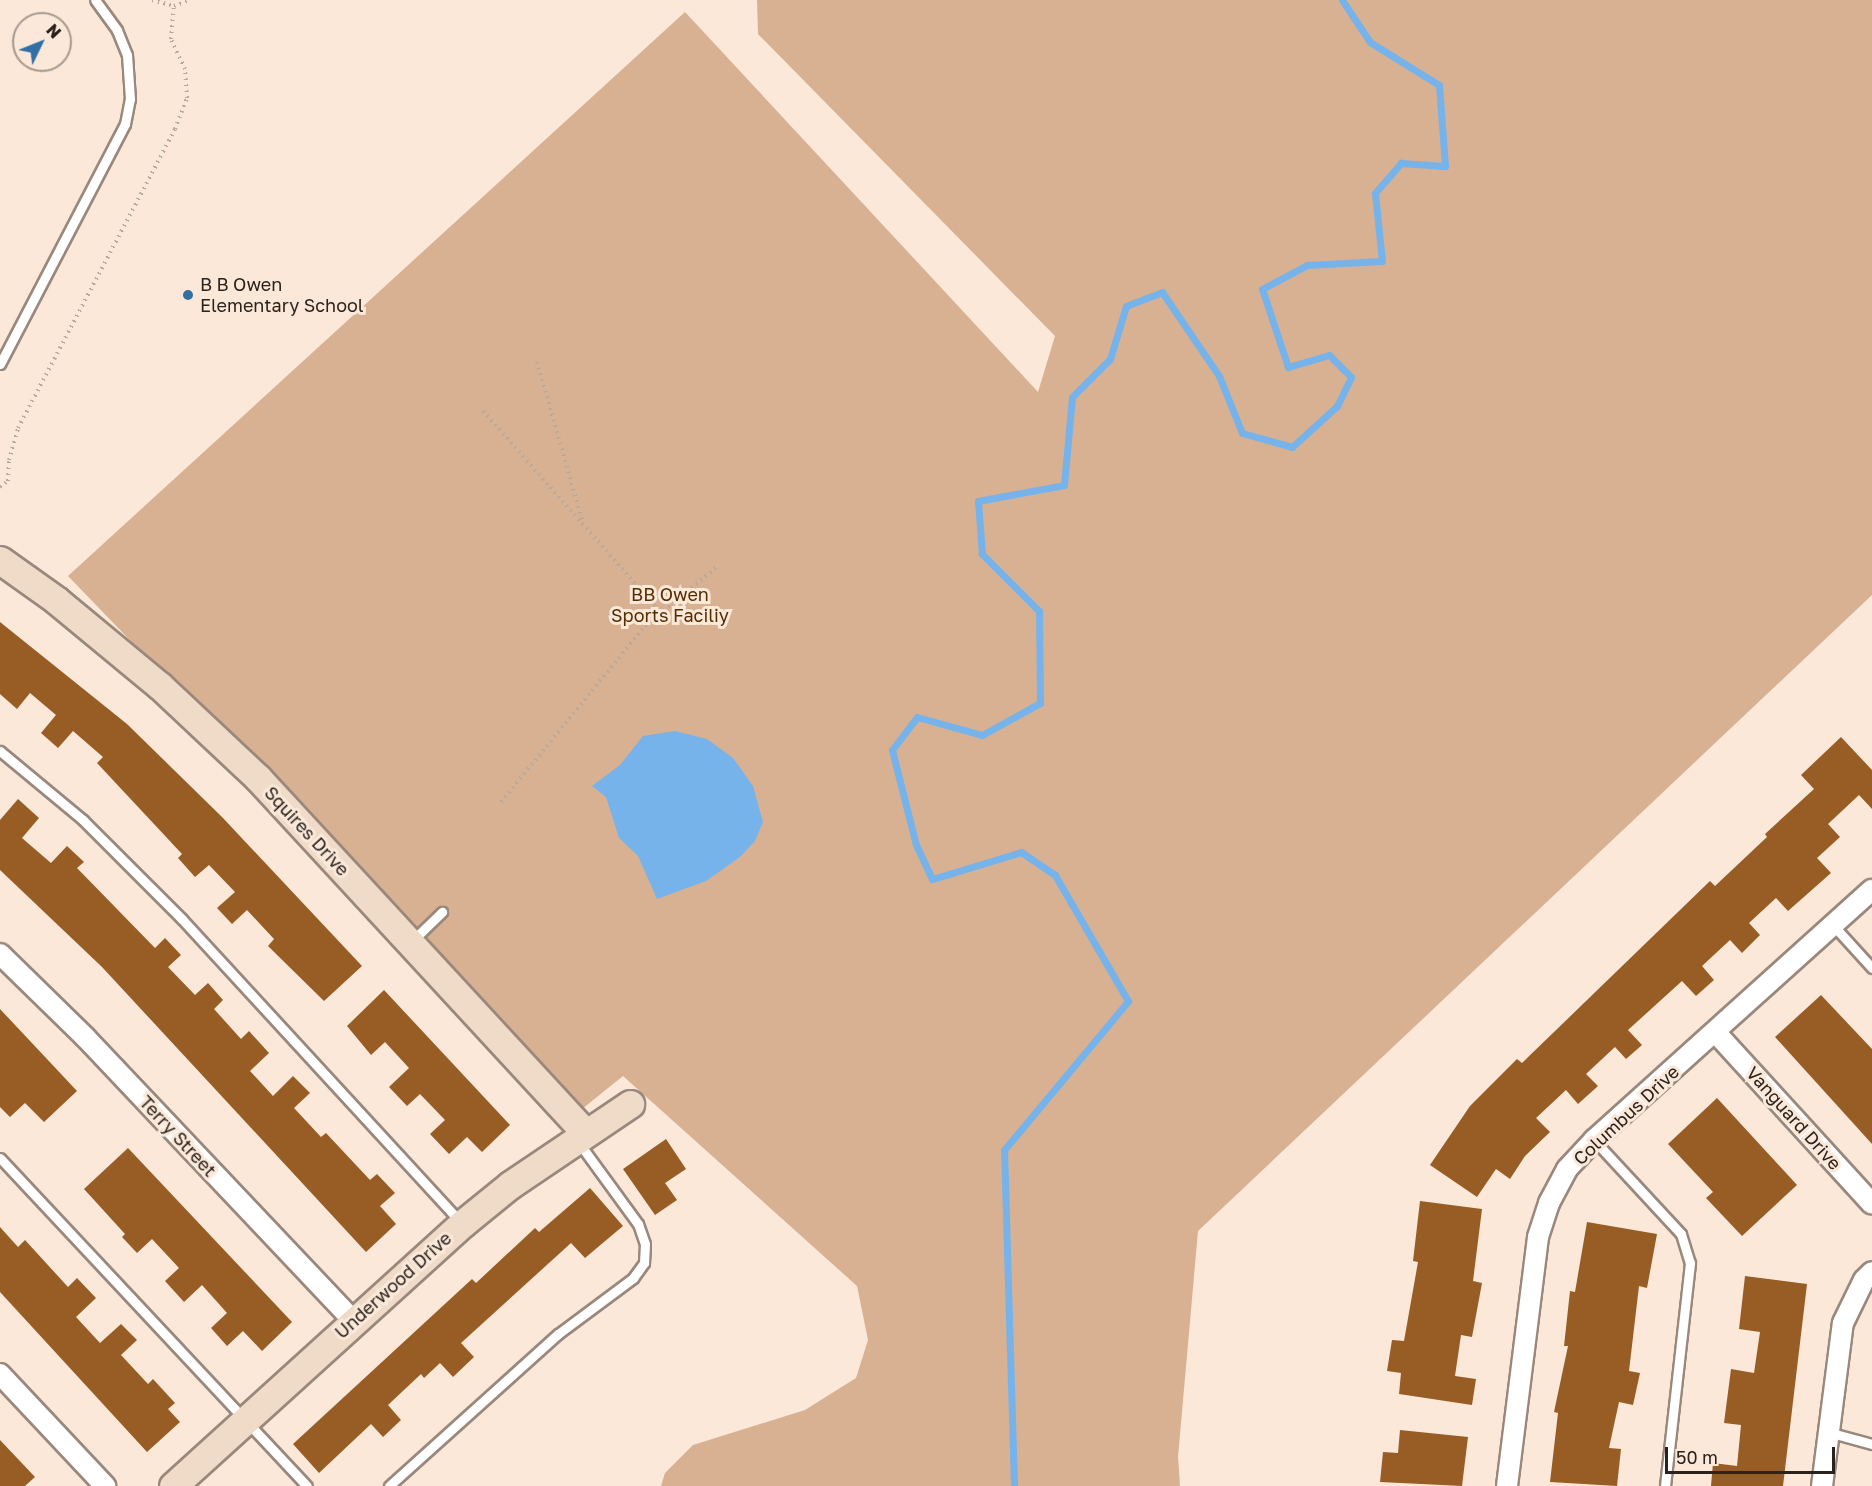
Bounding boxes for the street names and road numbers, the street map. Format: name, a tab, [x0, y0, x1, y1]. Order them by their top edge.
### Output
street label: Squires Drive	[260, 782, 354, 880]
street label: Columbus Drive	[1569, 1061, 1683, 1169]
street label: Vanguard Drive	[1742, 1062, 1846, 1174]
street label: Terry Street	[135, 1091, 221, 1181]
street label: Underwood Drive	[330, 1227, 456, 1343]

